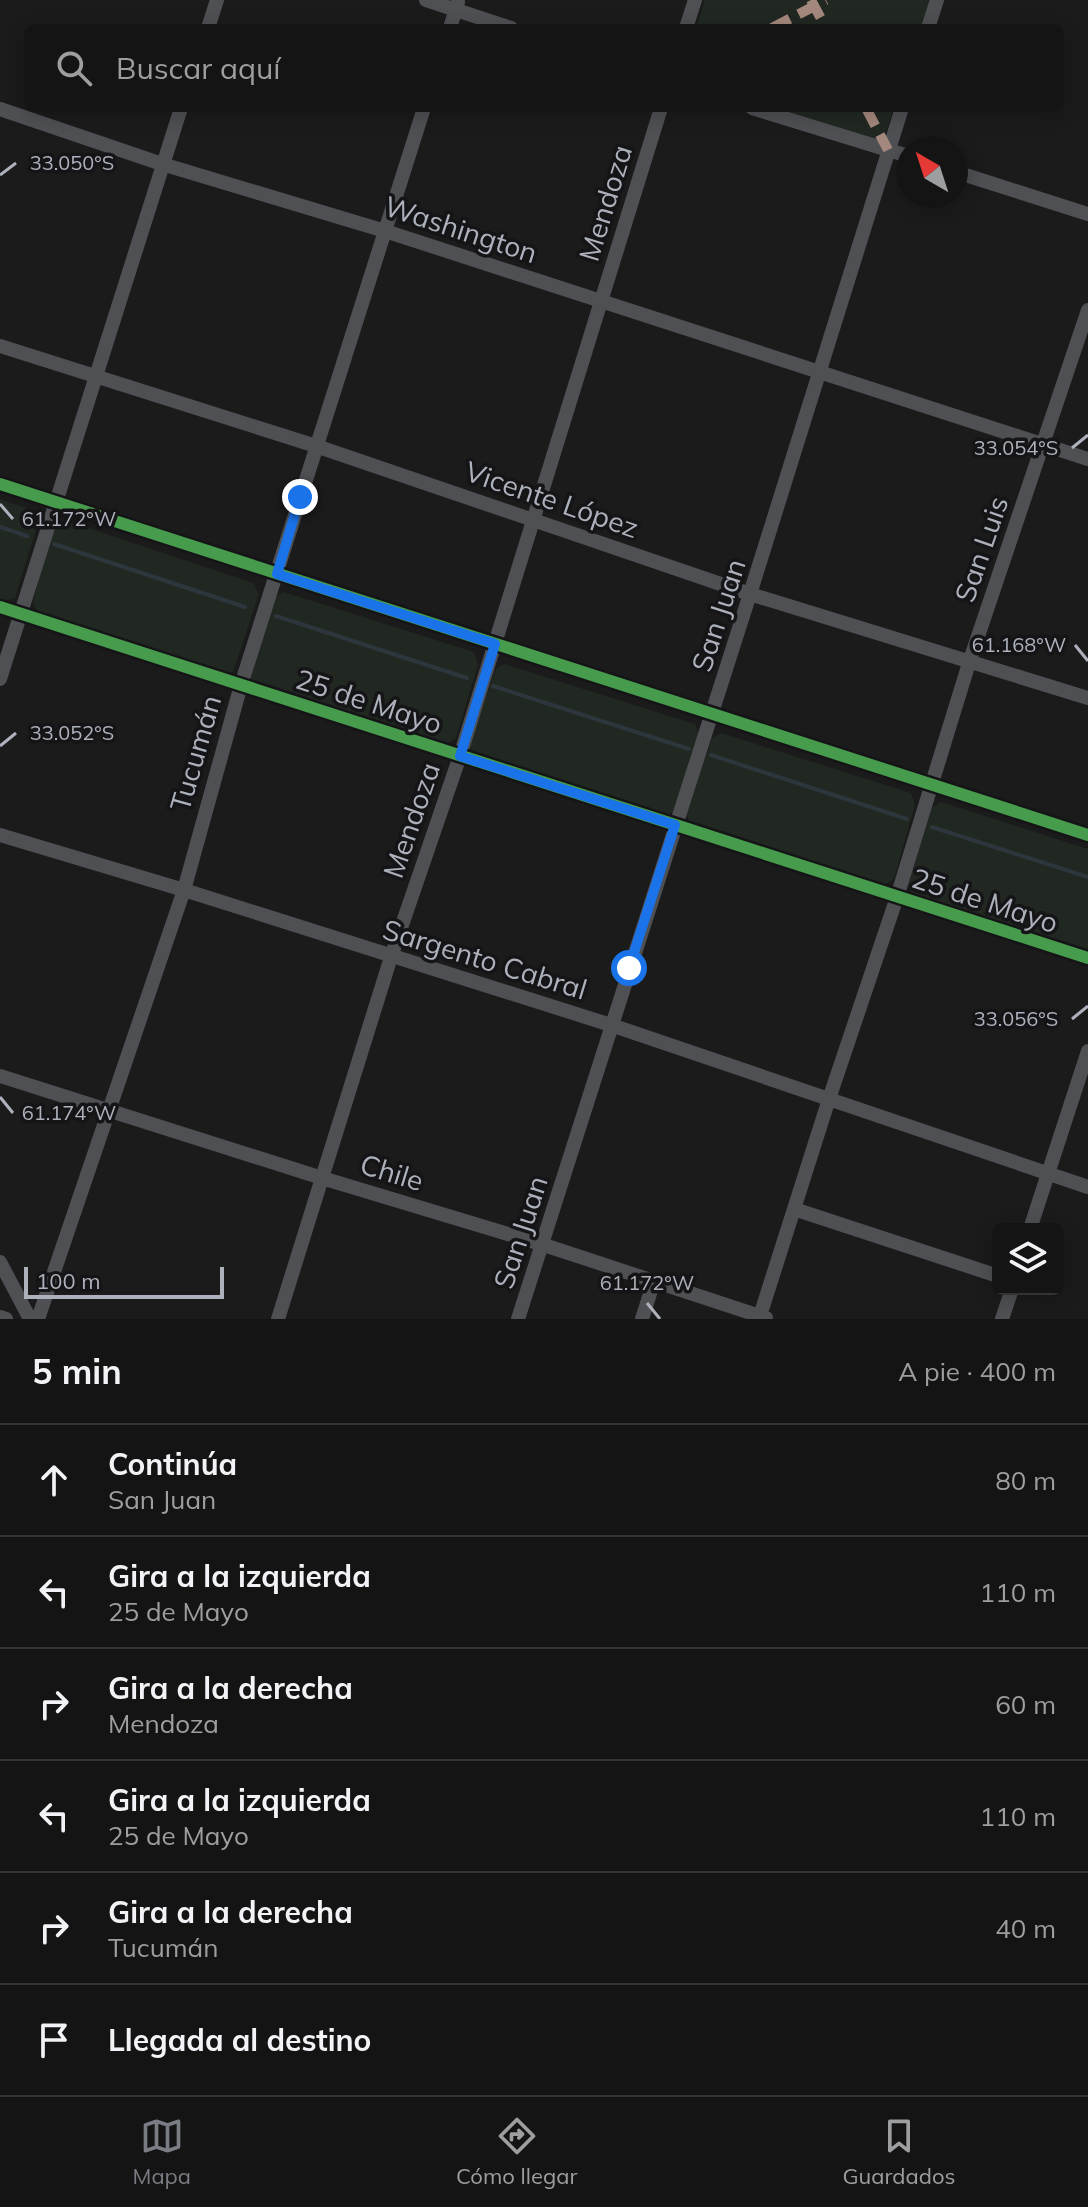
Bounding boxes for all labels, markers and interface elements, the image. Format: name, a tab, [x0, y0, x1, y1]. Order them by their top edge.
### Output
search box	[24, 24, 1064, 112]
icon: search	[52, 46, 96, 90]
text: Buscar aquí	[116, 49, 281, 87]
north arrow	[896, 136, 968, 208]
street label: Mendoza	[571, 141, 639, 265]
text: 33.050°S	[30, 150, 114, 175]
street label: Washington	[380, 188, 542, 270]
text: 33.054°S	[974, 435, 1058, 460]
street label: Vicente López	[461, 453, 643, 545]
route end	[282, 479, 318, 515]
street label: San Luis	[947, 491, 1015, 607]
text: 61.172°W	[22, 506, 116, 531]
street label: San Juan	[683, 554, 753, 676]
text: 61.168°W	[972, 632, 1066, 657]
street label: 25 de Mayo	[292, 661, 446, 741]
street label: Tucumán	[162, 691, 228, 815]
text: 33.052°S	[30, 720, 114, 745]
street label: Mendoza	[375, 758, 447, 882]
street label: 25 de Mayo	[908, 860, 1062, 940]
street label: Sargento Cabral	[379, 911, 591, 1007]
route start	[611, 950, 647, 986]
text: 33.056°S	[974, 1006, 1058, 1031]
text: 61.174°W	[22, 1100, 116, 1125]
street label: Chile	[356, 1146, 428, 1198]
street label: San Juan	[485, 1171, 555, 1293]
map controls	[992, 1223, 1064, 1295]
button: layers	[992, 1223, 1064, 1295]
scale bar	[24, 1263, 224, 1299]
text: 100 m	[36, 1267, 101, 1295]
text: 61.172°W	[600, 1270, 694, 1295]
text: 5 min	[32, 1350, 122, 1393]
text: A pie · 400 m	[898, 1355, 1056, 1388]
text: Continúa	[108, 1445, 237, 1483]
icon: ahead	[32, 1458, 76, 1502]
text: 80 m	[995, 1464, 1056, 1497]
text: San Juan	[108, 1483, 216, 1516]
text: Gira a la izquierda	[108, 1557, 371, 1595]
icon: left	[32, 1570, 76, 1614]
text: 110 m	[980, 1576, 1056, 1609]
text: 25 de Mayo	[108, 1595, 249, 1628]
text: Gira a la derecha	[108, 1669, 353, 1707]
icon: right	[32, 1682, 76, 1726]
text: 60 m	[995, 1688, 1056, 1721]
text: Mendoza	[108, 1707, 219, 1740]
text: Gira a la izquierda	[108, 1781, 371, 1819]
icon: left	[32, 1794, 76, 1838]
text: 110 m	[980, 1800, 1056, 1833]
text: 25 de Mayo	[108, 1819, 249, 1852]
text: Gira a la derecha	[108, 1893, 353, 1931]
icon: right	[32, 1906, 76, 1950]
text: 40 m	[995, 1912, 1056, 1945]
text: Tucumán	[108, 1931, 218, 1964]
icon: arrive	[32, 2018, 76, 2062]
text: Llegada al destino	[108, 2021, 371, 2059]
tab: Mapa	[133, 2114, 191, 2190]
tab: Cómo llegar	[456, 2114, 577, 2190]
tab: Guardados	[843, 2114, 955, 2190]

